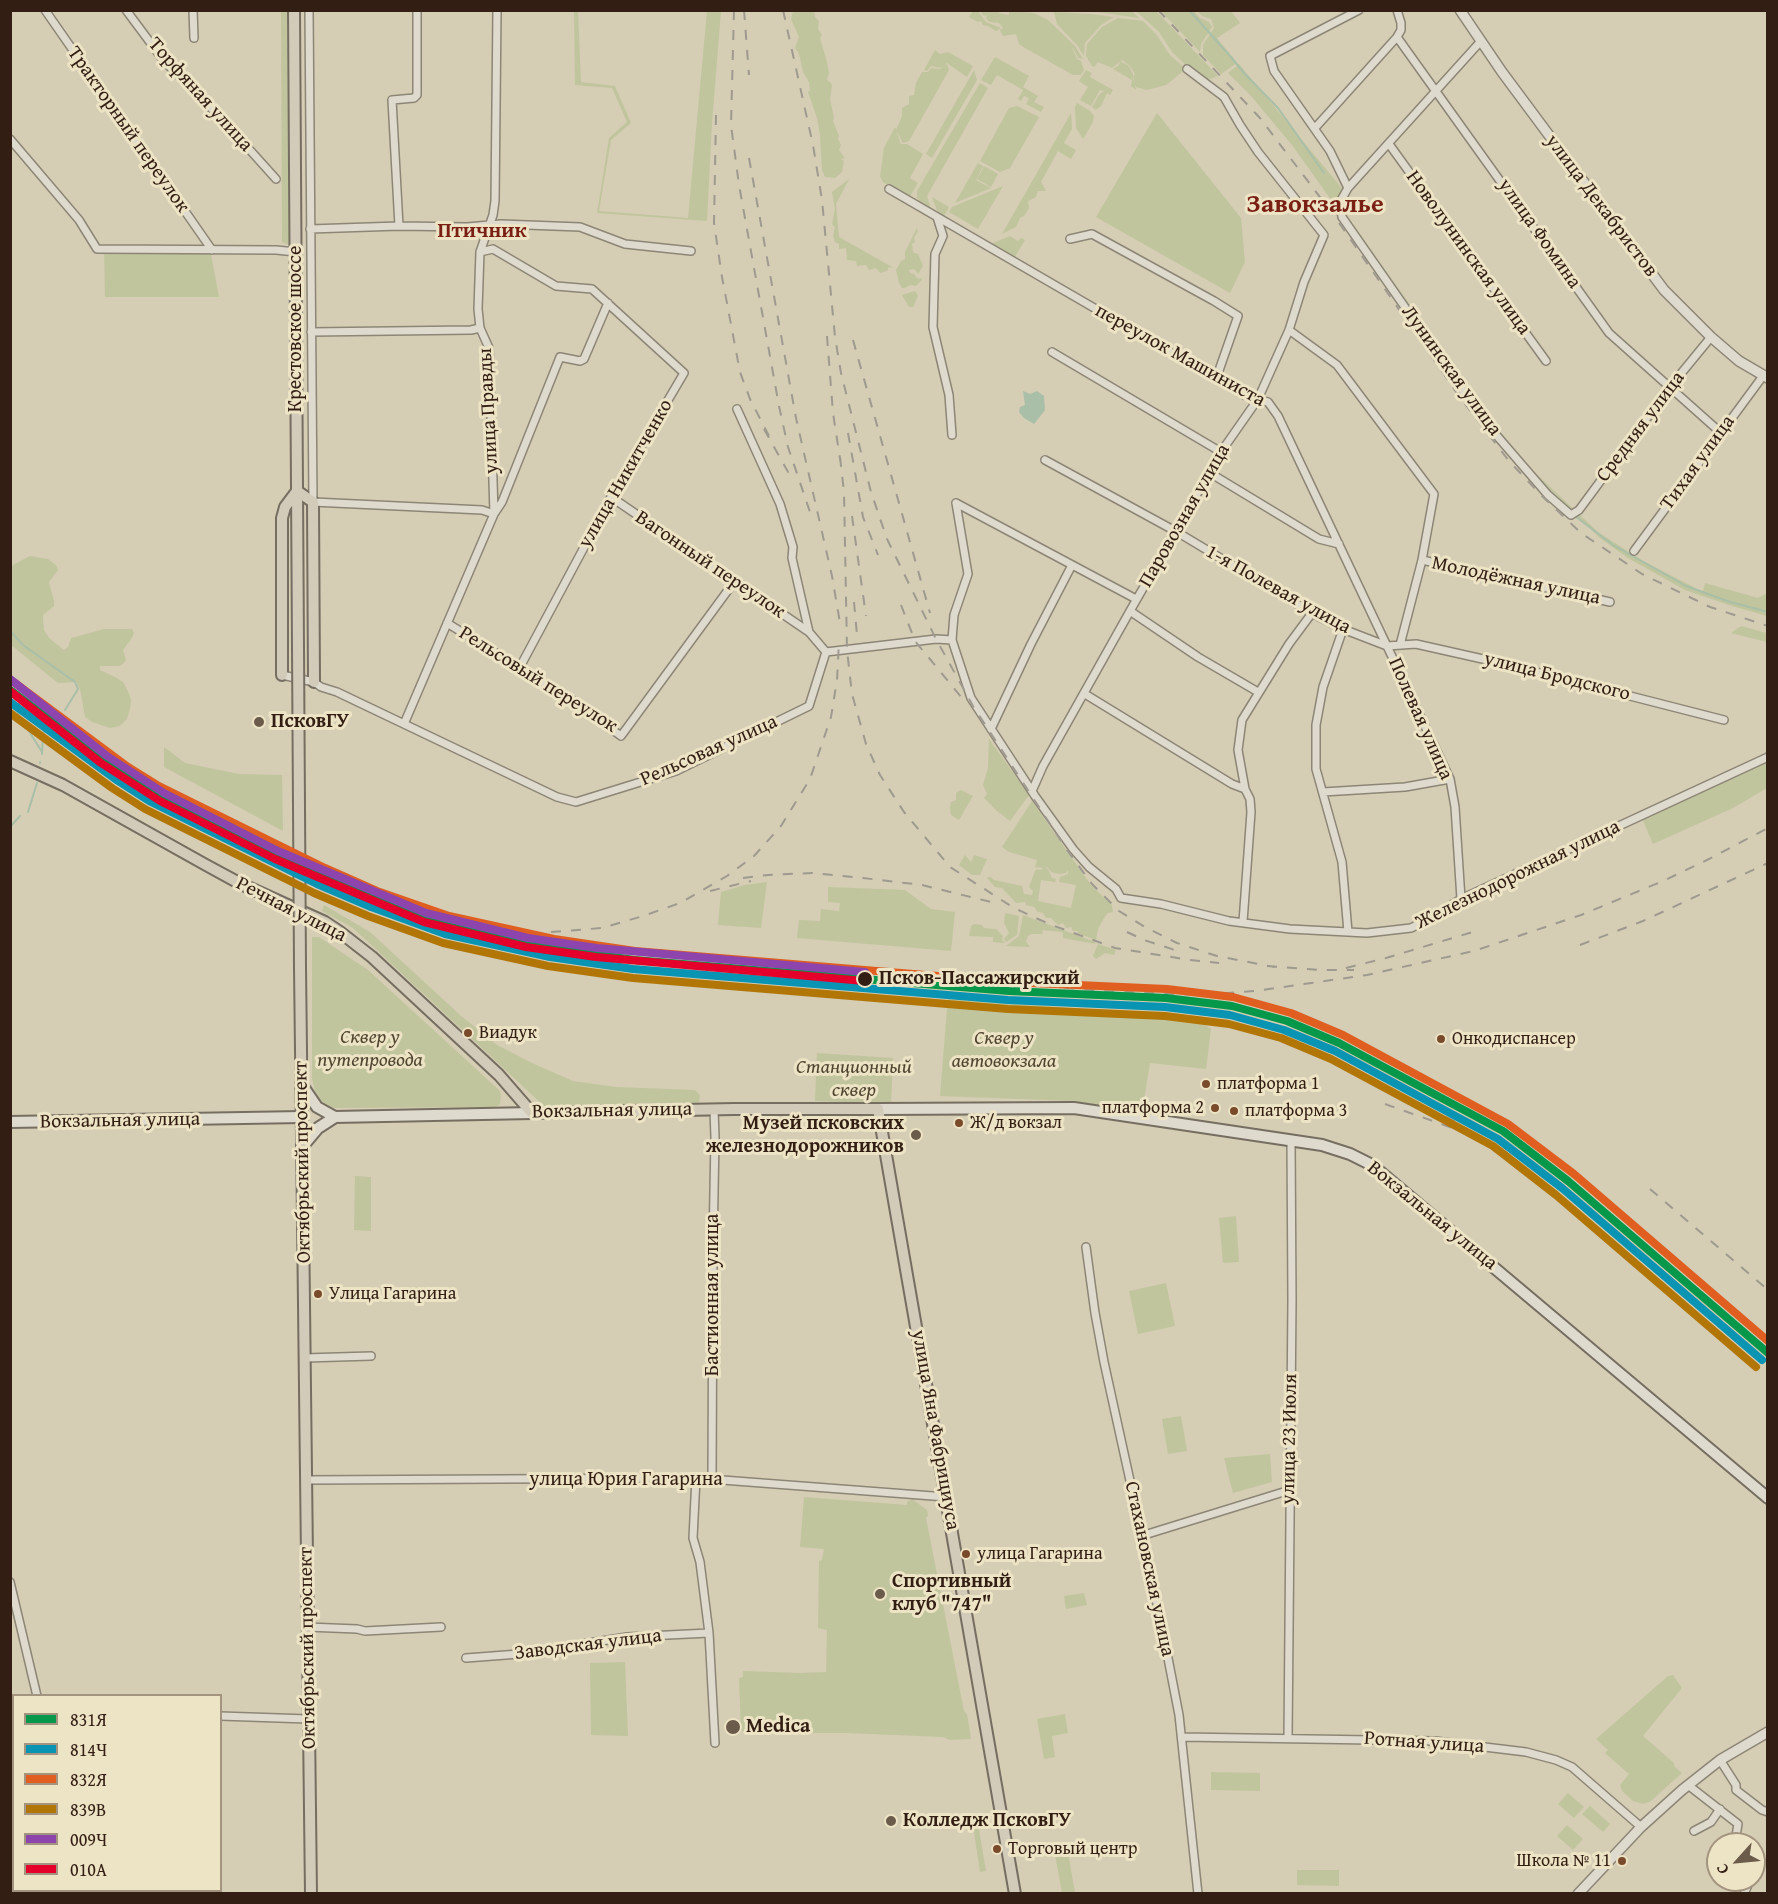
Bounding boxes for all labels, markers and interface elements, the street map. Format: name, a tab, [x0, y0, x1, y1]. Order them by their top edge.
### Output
street label: Торфяная улица	[142, 33, 258, 157]
street label: Тракторный переулок	[62, 42, 194, 218]
street label: улица Декабристов	[1540, 130, 1662, 282]
street label: Новолунинская улица	[1400, 166, 1536, 340]
street label: улица Фомина	[1492, 174, 1586, 294]
district label: Завокзалье	[1246, 189, 1384, 221]
district label: Птичник	[437, 219, 527, 245]
street label: Крестовское шоссе	[284, 246, 308, 412]
street label: переулок Машиниста	[1091, 299, 1269, 413]
street label: Лунинская улица	[1396, 301, 1506, 441]
street label: улица Правды	[474, 347, 504, 475]
street label: Средняя улица	[1592, 367, 1690, 487]
street label: улица Никитченко	[574, 395, 678, 553]
street label: Тихая улица	[1656, 411, 1740, 515]
street label: Паровозная улица	[1134, 440, 1236, 592]
street label: Вагонный переулок	[630, 506, 790, 624]
street label: 1-я Полевая улица	[1201, 540, 1355, 640]
street label: Молодёжная улица	[1430, 551, 1602, 611]
street label: Рельсовый переулок	[454, 621, 622, 739]
street label: улица Бродского	[1481, 647, 1633, 707]
street label: Полевая улица	[1382, 654, 1458, 784]
place label: ПсковГУ	[271, 710, 349, 734]
street label: Рельсовая улица	[637, 710, 781, 792]
marker: ПсковГУ	[252, 715, 266, 729]
street label: Железнодорожная улица	[1412, 815, 1624, 935]
street label: Речная улица	[232, 872, 350, 948]
place label: Псков-Пассажирский	[879, 967, 1080, 991]
marker: Псков-Пассажирский	[856, 970, 874, 988]
place label: Виадук	[479, 1022, 537, 1044]
park label: Сквер у путепровода	[317, 1026, 423, 1073]
marker: Виадук	[462, 1027, 474, 1039]
park label: Сквер у автовокзала	[952, 1027, 1056, 1074]
place label: Онкодиспансер	[1452, 1028, 1576, 1050]
marker: Онкодиспансер	[1435, 1033, 1447, 1045]
park label: Станционный сквер	[796, 1056, 912, 1103]
street label: Октябрьский проспект	[289, 1061, 317, 1263]
place label: платформа 1	[1217, 1073, 1319, 1095]
marker: платформа 1	[1200, 1078, 1212, 1090]
place label: платформа 2	[1102, 1097, 1204, 1119]
street label: Вокзальная улица	[532, 1098, 692, 1124]
place label: платформа 3	[1245, 1100, 1347, 1122]
marker: платформа 2	[1209, 1102, 1221, 1114]
marker: платформа 3	[1228, 1105, 1240, 1117]
street label: Вокзальная улица	[40, 1108, 200, 1134]
place label: Музей псковских железнодорожников	[706, 1112, 904, 1159]
place label: Ж/д вокзал	[970, 1112, 1062, 1134]
marker: Ж/д вокзал	[953, 1117, 965, 1129]
marker: Музей псковских железнодорожников	[909, 1128, 923, 1142]
street label: Вокзальная улица	[1362, 1156, 1502, 1276]
street label: Бастионная улица	[701, 1214, 725, 1376]
place label: Улица Гагарина	[329, 1283, 456, 1305]
marker: Улица Гагарина	[312, 1288, 324, 1300]
street label: улица Яна Фабрициуса	[906, 1328, 964, 1532]
street label: улица 23 Июля	[1277, 1373, 1303, 1505]
street label: улица Юрия Гагарина	[529, 1468, 723, 1492]
street label: Стахановская улица	[1119, 1479, 1179, 1659]
place label: улица Гагарина	[977, 1543, 1102, 1565]
street label: Октябрьский проспект	[294, 1547, 322, 1749]
marker: улица Гагарина	[960, 1548, 972, 1560]
place label: Спортивный клуб "747"	[892, 1570, 1011, 1617]
marker: Спортивный клуб "747"	[873, 1587, 887, 1601]
street label: Заводская улица	[513, 1624, 663, 1666]
legend	[12, 1694, 222, 1892]
text: 831Я	[70, 1706, 107, 1733]
place label: Medica	[746, 1715, 810, 1739]
marker: Medica	[724, 1718, 742, 1736]
street label: Ротная улица	[1363, 1727, 1485, 1759]
text: 814Ч	[70, 1736, 107, 1763]
text: 832Я	[70, 1766, 107, 1793]
text: 839В	[70, 1796, 106, 1823]
place label: Колледж ПсковГУ	[903, 1809, 1071, 1833]
marker: Колледж ПсковГУ	[884, 1814, 898, 1828]
text: 009Ч	[70, 1826, 107, 1853]
north arrow	[1706, 1832, 1766, 1892]
place label: Торговый центр	[1008, 1838, 1137, 1860]
marker: Торговый центр	[991, 1843, 1003, 1855]
place label: Школа № 11	[1517, 1850, 1611, 1872]
marker: Школа № 11	[1616, 1855, 1628, 1867]
text: 010А	[70, 1856, 107, 1883]
text: С	[1709, 1860, 1734, 1879]

